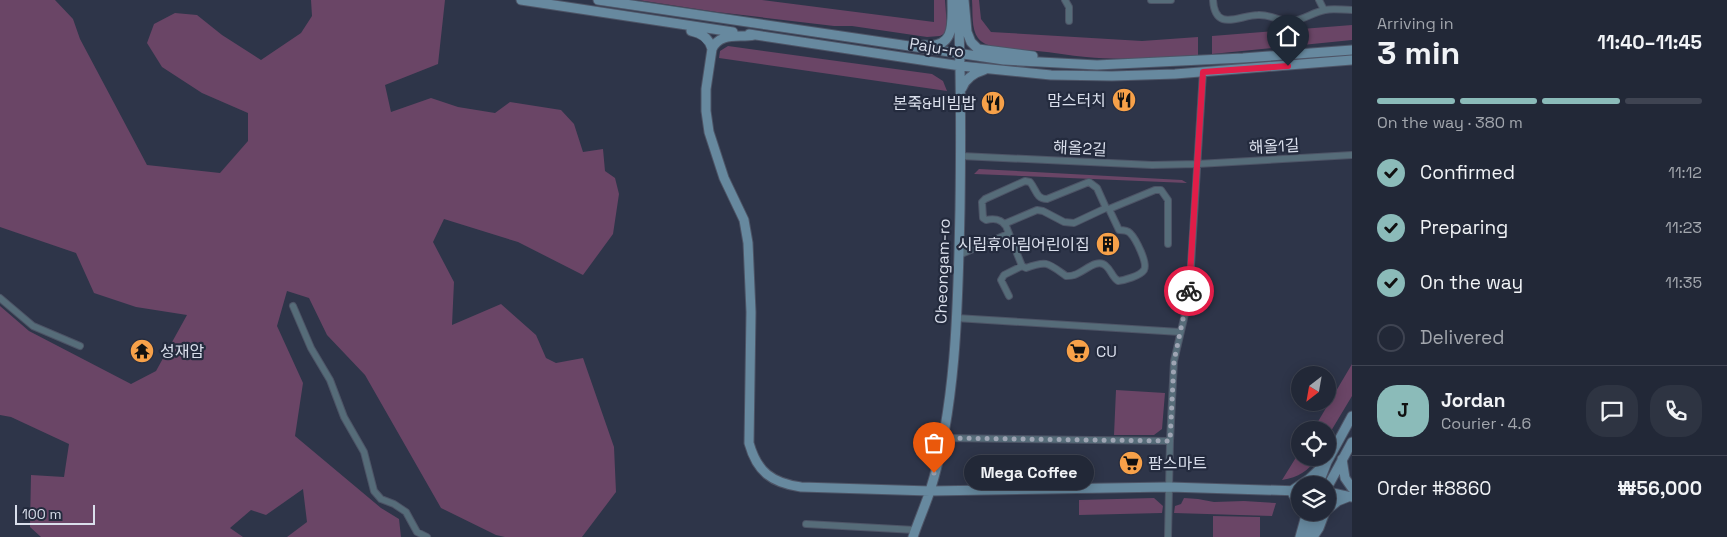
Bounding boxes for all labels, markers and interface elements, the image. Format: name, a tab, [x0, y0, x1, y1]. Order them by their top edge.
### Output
text: Arriving in	[1377, 13, 1454, 34]
pin	[1267, 15, 1309, 66]
icon: home	[1274, 22, 1302, 50]
text: 11:40–11:45	[1597, 30, 1702, 55]
street label: Paju-ro	[908, 33, 966, 62]
text: 3 min	[1377, 33, 1460, 73]
restaurant icon: 맘스터치	[1111, 87, 1137, 113]
restaurant icon: 본죽&비빔밥	[980, 90, 1006, 116]
place label: 맘스터치	[1047, 90, 1106, 111]
place label: 본죽&비빔밥	[893, 93, 976, 114]
text: On the way · 380 m	[1377, 112, 1523, 133]
street label: 해올1길	[1248, 135, 1300, 158]
street label: 해올2길	[1053, 137, 1107, 160]
icon: check	[1377, 159, 1405, 187]
text: Confirmed	[1420, 160, 1515, 185]
text: 11:12	[1668, 162, 1702, 183]
icon: check	[1377, 214, 1405, 242]
text: Preparing	[1420, 215, 1508, 240]
text: 11:23	[1665, 217, 1702, 238]
street label: Cheongam-ro	[930, 218, 955, 324]
building icon: 시립휴아림어린이집	[1095, 231, 1121, 257]
place label: 시립휴아림어린이집	[958, 234, 1090, 255]
courier	[1164, 266, 1214, 316]
icon: check	[1377, 269, 1405, 297]
text: On the way	[1420, 270, 1523, 295]
text: 11:35	[1665, 272, 1702, 293]
icon: bike	[1175, 277, 1203, 305]
text: Delivered	[1420, 325, 1505, 350]
temple icon: 성재암	[129, 338, 155, 364]
supermarket icon: CU	[1065, 338, 1091, 364]
place label: 성재암	[160, 341, 204, 362]
place label: CU	[1096, 341, 1117, 362]
north arrow	[1291, 366, 1336, 411]
map controls	[1291, 366, 1336, 521]
button: chat	[1586, 385, 1638, 437]
button: phone	[1650, 385, 1702, 437]
text: Jordan	[1441, 388, 1506, 413]
text: J	[1397, 398, 1409, 423]
text: Courier · 4.6	[1441, 413, 1531, 434]
button: locate	[1291, 421, 1336, 466]
pin	[913, 422, 955, 473]
icon: bag	[920, 429, 948, 457]
supermarket icon: 팜스마트	[1118, 450, 1144, 476]
place label: 팜스마트	[1148, 453, 1207, 474]
callout: Mega Coffee	[964, 456, 1094, 490]
text: Mega Coffee	[980, 462, 1078, 483]
button: layers	[1291, 476, 1336, 521]
text: Order #8860	[1377, 476, 1491, 501]
text: ₩56,000	[1617, 476, 1702, 501]
scale bar	[15, 502, 95, 525]
text: 100 m	[22, 505, 61, 523]

